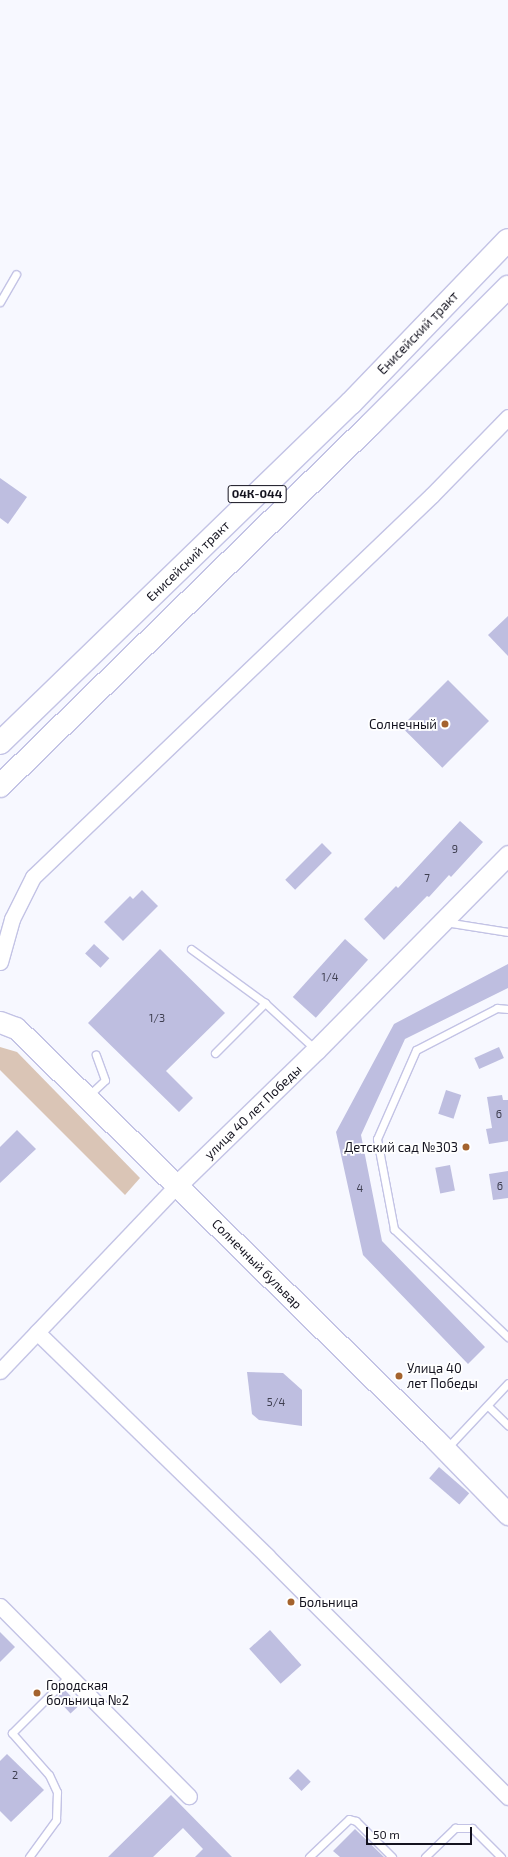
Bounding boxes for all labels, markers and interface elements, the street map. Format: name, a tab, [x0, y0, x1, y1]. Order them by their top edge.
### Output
street label: Енисейский тракт	[374, 288, 462, 378]
road number: 04К-044	[227, 484, 287, 504]
street label: Енисейский тракт	[143, 517, 233, 605]
place label: Солнечный	[369, 716, 437, 732]
marker: Солнечный	[440, 719, 450, 729]
house number: 9	[452, 842, 458, 856]
house number: 7	[424, 871, 430, 885]
house number: 1/4	[322, 970, 338, 984]
house number: 1/3	[149, 1011, 165, 1025]
street label: улица 40 лет Победы	[201, 1062, 305, 1162]
house number: 6	[496, 1107, 502, 1121]
place label: Детский сад №303	[344, 1139, 458, 1155]
marker: Детский сад №303	[461, 1142, 471, 1152]
house number: 6	[497, 1179, 503, 1193]
house number: 4	[357, 1181, 363, 1195]
street label: Солнечный бульвар	[209, 1216, 305, 1312]
place label: Улица 40 лет Победы	[407, 1361, 478, 1392]
marker: Улица 40 лет Победы	[394, 1371, 404, 1381]
house number: 5/4	[267, 1395, 285, 1409]
place label: Больница	[299, 1594, 358, 1610]
marker: Больница	[286, 1597, 296, 1607]
place label: Городская больница №2	[46, 1678, 129, 1709]
marker: Городская больница №2	[31, 1687, 43, 1699]
house number: 2	[12, 1768, 18, 1782]
scale bar	[368, 1819, 474, 1845]
text: 50 m	[373, 1827, 400, 1841]

